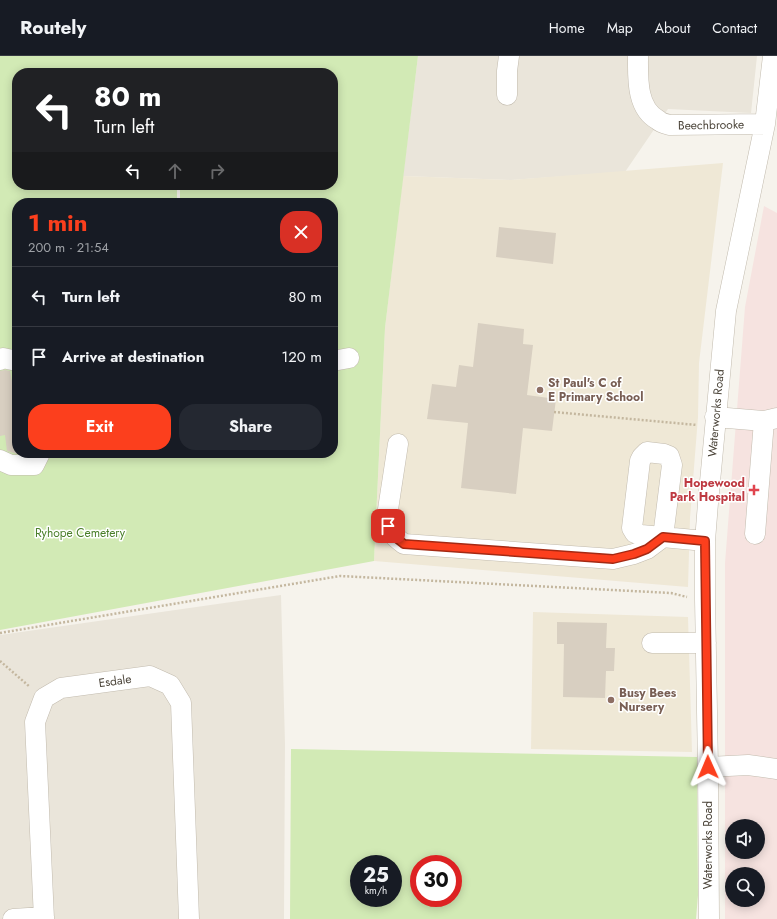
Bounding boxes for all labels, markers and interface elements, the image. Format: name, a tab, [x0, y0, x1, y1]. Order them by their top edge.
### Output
text: Routely	[20, 14, 86, 41]
text: Home	[549, 18, 585, 38]
text: Map	[607, 18, 633, 38]
text: About	[655, 18, 690, 38]
text: Contact	[712, 18, 757, 38]
text: 80 m	[94, 76, 161, 117]
icon: left	[28, 84, 80, 136]
text: Turn left	[94, 114, 154, 140]
street label: Beechbrooke	[678, 115, 744, 135]
icon: left	[122, 160, 144, 182]
icon: ahead	[164, 160, 186, 182]
icon: right	[206, 160, 228, 182]
text: 1 min	[28, 205, 88, 240]
button: close	[280, 211, 322, 253]
text: 200 m · 21:54	[28, 238, 109, 257]
icon: left	[28, 286, 50, 308]
text: Turn left	[62, 286, 120, 308]
text: 80 m	[289, 286, 322, 308]
icon: arrive	[28, 346, 50, 368]
text: Arrive at destination	[62, 346, 204, 368]
text: 120 m	[282, 346, 322, 368]
street label: Waterworks Road	[703, 368, 729, 458]
place label: St Paul's C of E Primary School	[548, 374, 643, 406]
marker: St Paul's C of E Primary School	[535, 385, 545, 395]
button: Exit	[28, 404, 171, 450]
button: Share	[179, 404, 322, 450]
place label: Hopewood Park Hospital	[670, 474, 745, 506]
marker: Hopewood Park Hospital	[748, 484, 760, 496]
pin	[371, 509, 405, 543]
icon: arrive	[377, 515, 399, 537]
park label: Ryhope Cemetery	[35, 524, 126, 542]
street label: Esdale	[97, 670, 133, 692]
place label: Busy Bees Nursery	[619, 684, 677, 716]
marker: Busy Bees Nursery	[606, 695, 616, 705]
position arrow	[687, 746, 729, 788]
street label: Waterworks Road	[699, 801, 717, 889]
map controls	[725, 819, 765, 907]
button: sound	[725, 819, 765, 859]
speed limit sign: 30	[410, 855, 462, 907]
text: 25	[363, 861, 389, 890]
button: search	[725, 867, 765, 907]
text: km/h	[365, 883, 387, 898]

